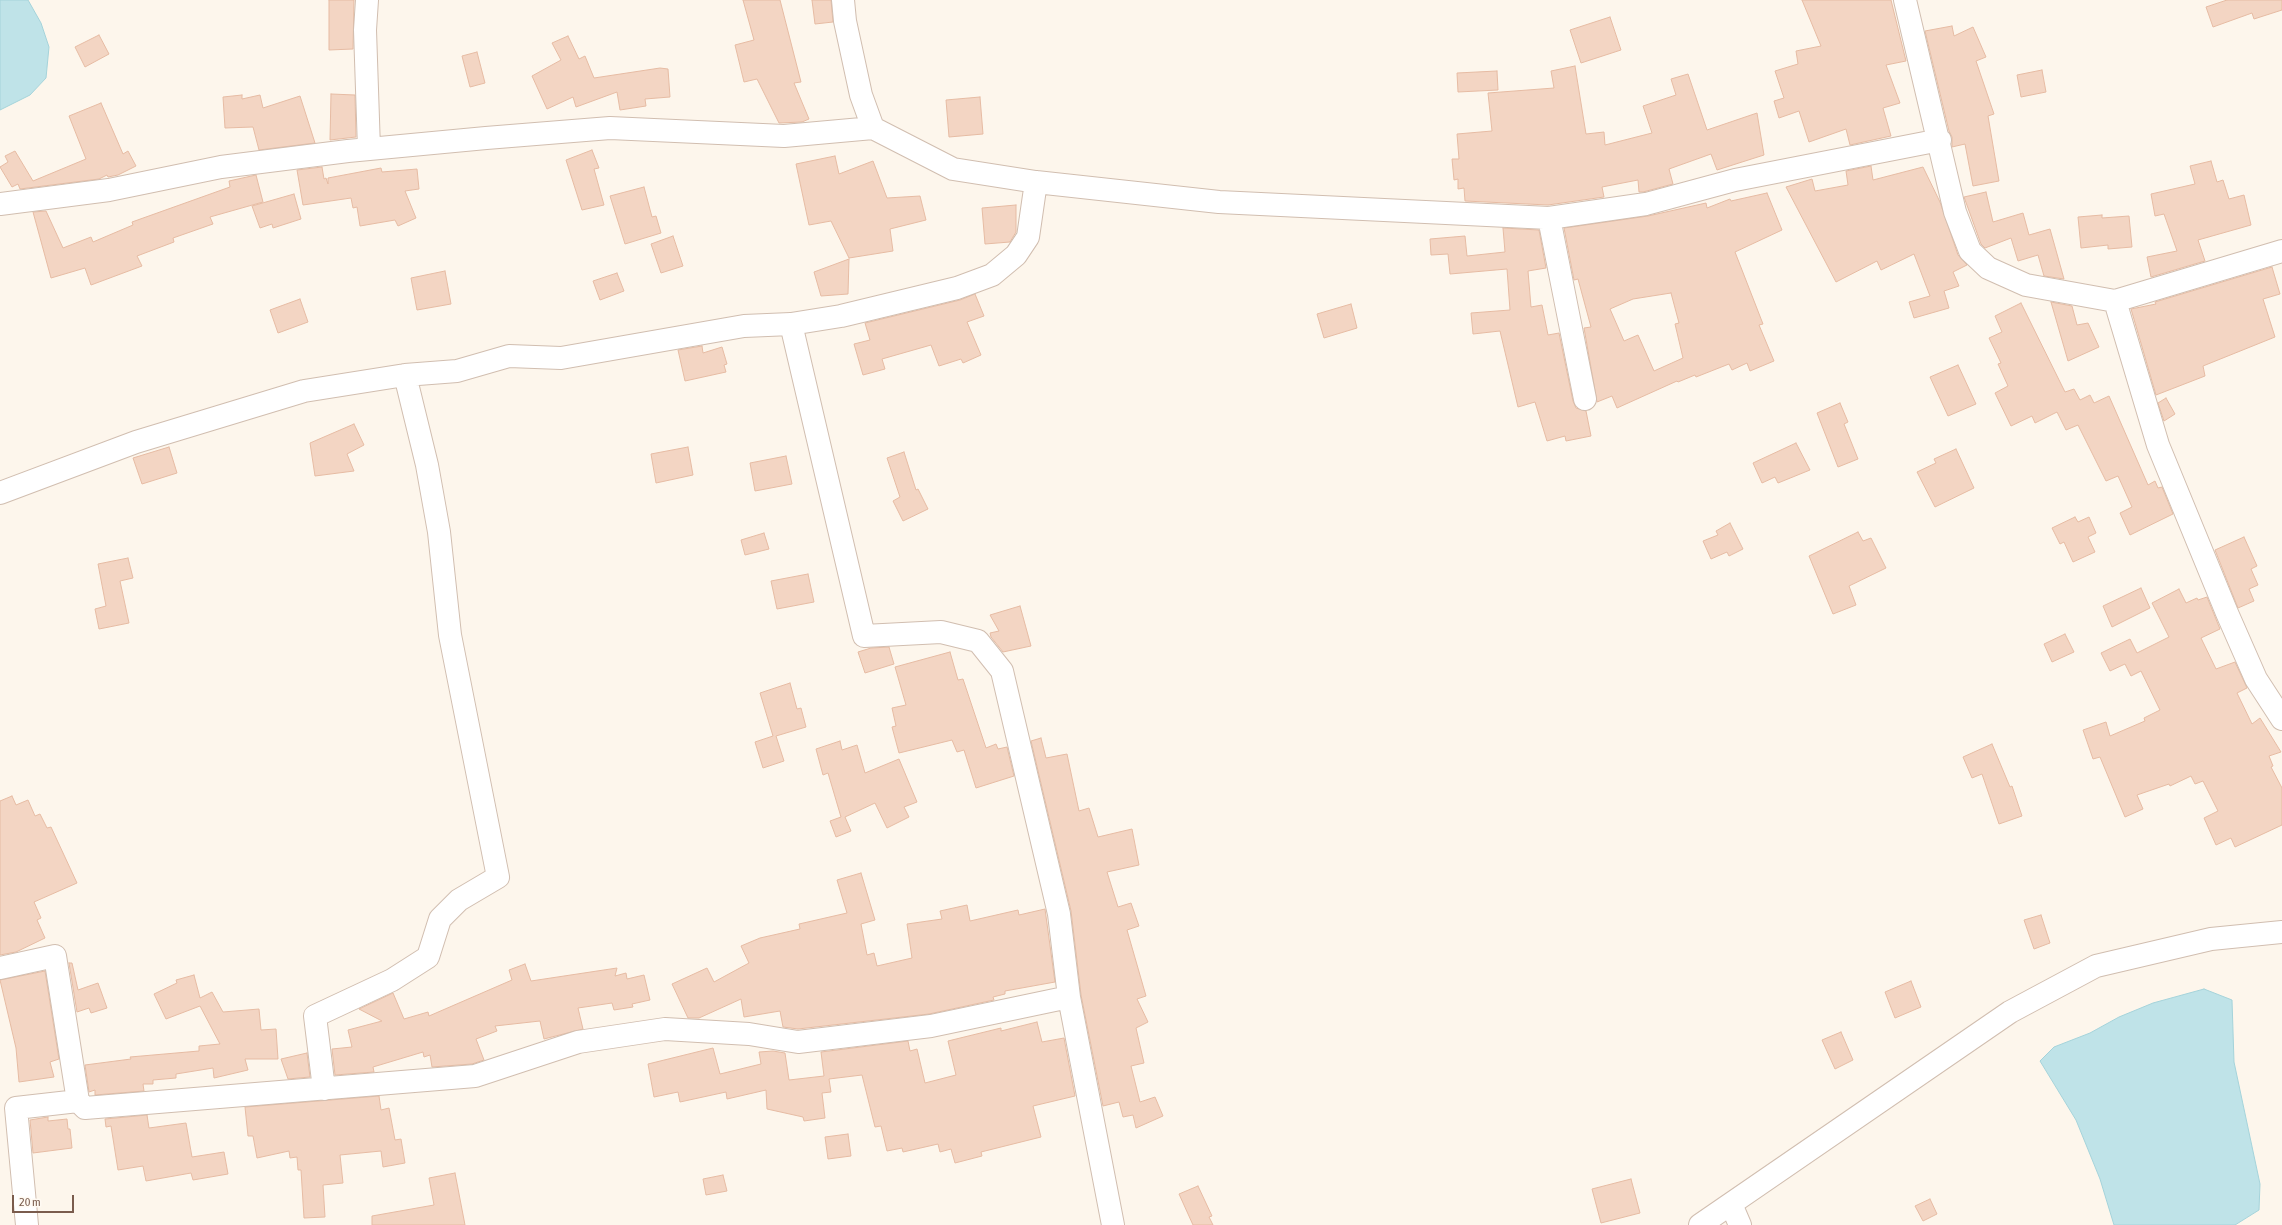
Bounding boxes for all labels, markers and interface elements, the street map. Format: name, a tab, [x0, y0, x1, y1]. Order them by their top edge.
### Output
scale bar	[14, 1187, 76, 1213]
text: 20 m	[19, 1195, 41, 1209]

